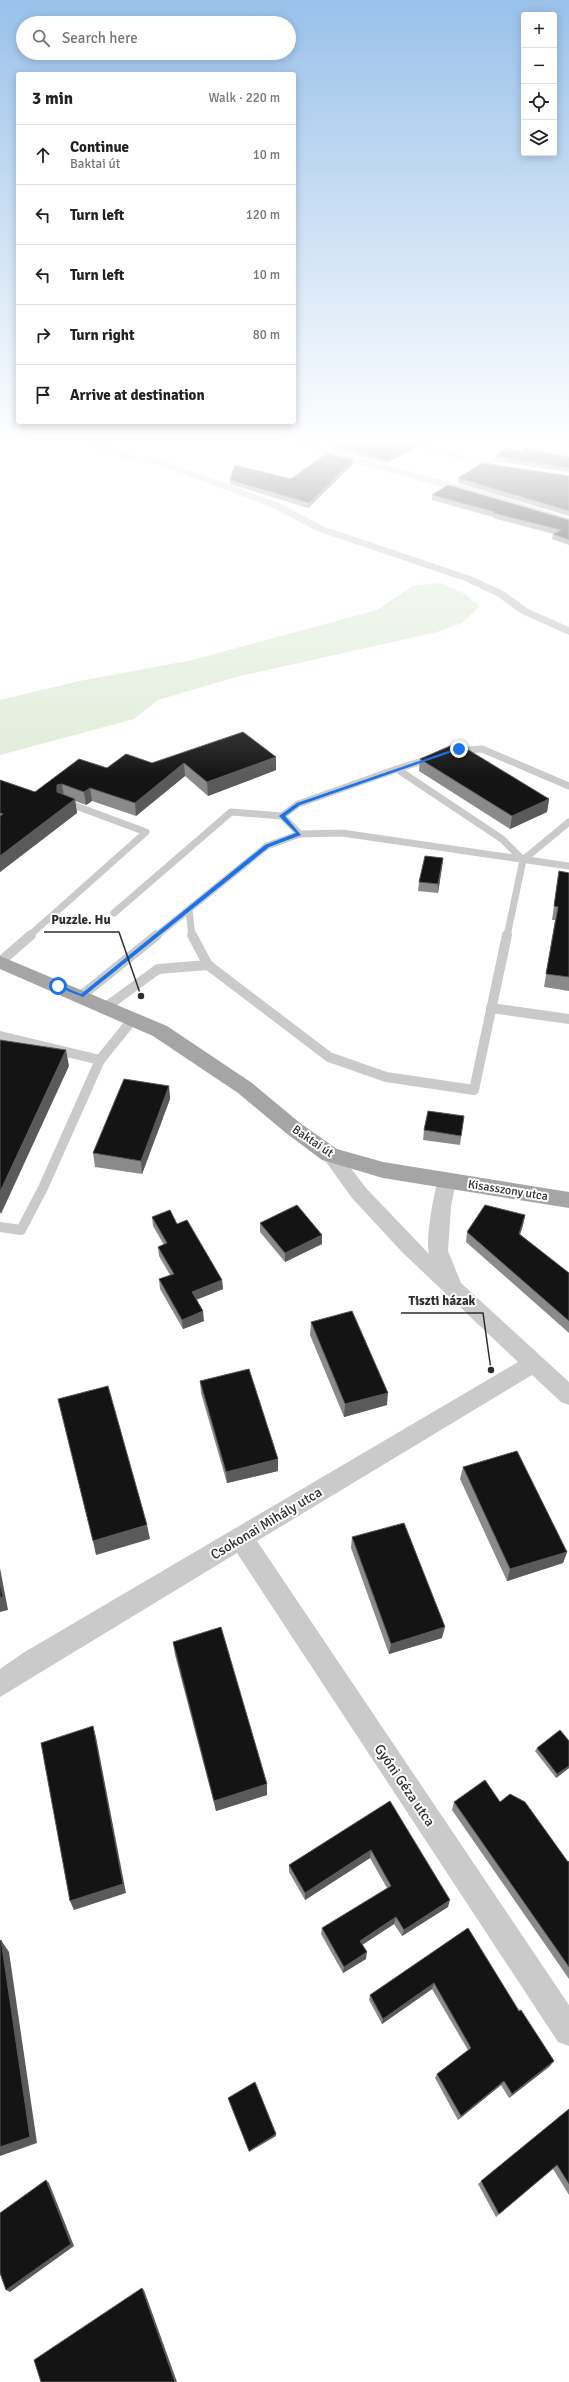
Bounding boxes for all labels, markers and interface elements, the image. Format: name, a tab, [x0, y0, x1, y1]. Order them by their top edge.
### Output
map controls	[521, 12, 557, 156]
button: +	[521, 12, 557, 48]
search box	[16, 16, 296, 60]
icon: search	[30, 27, 52, 49]
text: Search here	[62, 29, 138, 47]
button: −	[521, 48, 557, 84]
button: locate	[521, 84, 557, 120]
text: 3 min	[32, 88, 73, 109]
text: Walk · 220 m	[209, 90, 280, 106]
button: layers	[521, 120, 557, 156]
text: Continue	[70, 138, 129, 156]
icon: ahead	[32, 144, 54, 166]
text: 10 m	[253, 147, 280, 163]
text: Baktai út	[70, 156, 120, 172]
icon: left	[32, 204, 54, 226]
text: Turn left	[70, 206, 124, 224]
text: 120 m	[246, 207, 280, 223]
icon: left	[32, 264, 54, 286]
text: Turn left	[70, 266, 124, 284]
text: 10 m	[253, 267, 280, 283]
icon: right	[32, 324, 54, 346]
text: Turn right	[70, 326, 135, 344]
text: 80 m	[253, 327, 280, 343]
icon: arrive	[32, 384, 54, 406]
text: Arrive at destination	[70, 386, 205, 404]
route end	[450, 740, 468, 758]
callout: Puzzle. Hu	[44, 907, 119, 932]
text: Puzzle. Hu	[51, 912, 111, 928]
route start	[49, 977, 67, 995]
street label: Baktai út	[289, 1122, 336, 1161]
street label: Kisasszony utca	[467, 1177, 549, 1204]
callout: Tiszti házak	[401, 1288, 483, 1313]
text: Tiszti házak	[409, 1293, 476, 1309]
street label: Csokonai Mihály utca	[207, 1483, 325, 1563]
street label: Gyóni Géza utca	[371, 1741, 438, 1830]

